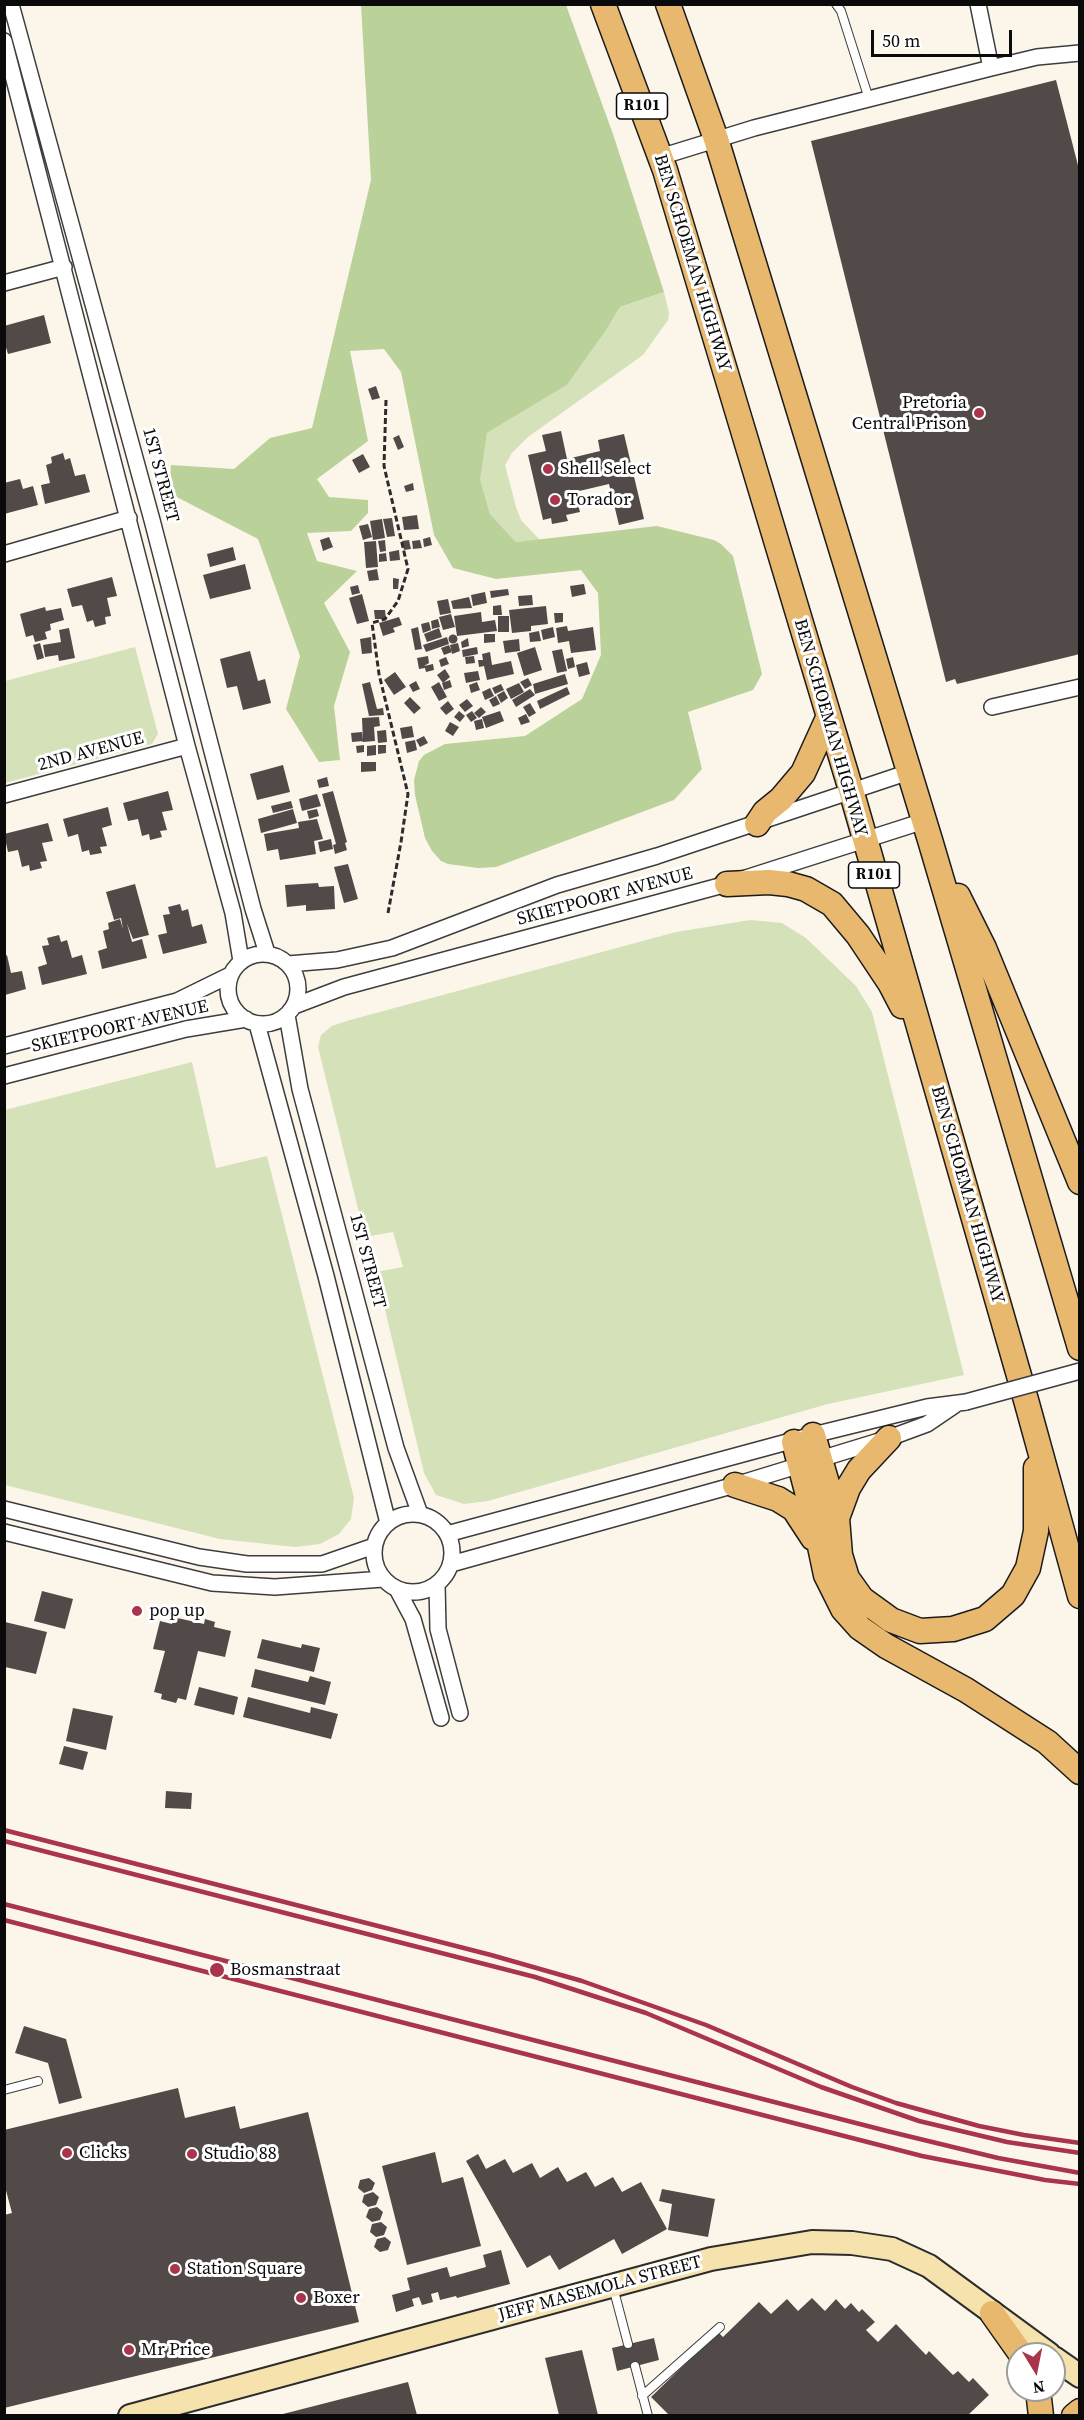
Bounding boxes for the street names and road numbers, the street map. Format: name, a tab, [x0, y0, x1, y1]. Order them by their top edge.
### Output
road number: R101	[616, 93, 668, 119]
street label: BEN SCHOEMAN HIGHWAY	[649, 152, 735, 374]
street label: 1ST STREET	[137, 425, 183, 525]
street label: BEN SCHOEMAN HIGHWAY	[788, 616, 872, 840]
street label: 2ND AVENUE	[36, 728, 146, 776]
road number: R101	[848, 862, 900, 888]
street label: SKIETPOORT AVENUE	[515, 863, 695, 931]
street label: SKIETPOORT AVENUE	[29, 996, 211, 1058]
street label: BEN SCHOEMAN HIGHWAY	[925, 1083, 1009, 1307]
street label: 1ST STREET	[344, 1211, 390, 1311]
street label: JEFF MASEMOLA STREET	[496, 2251, 704, 2327]

